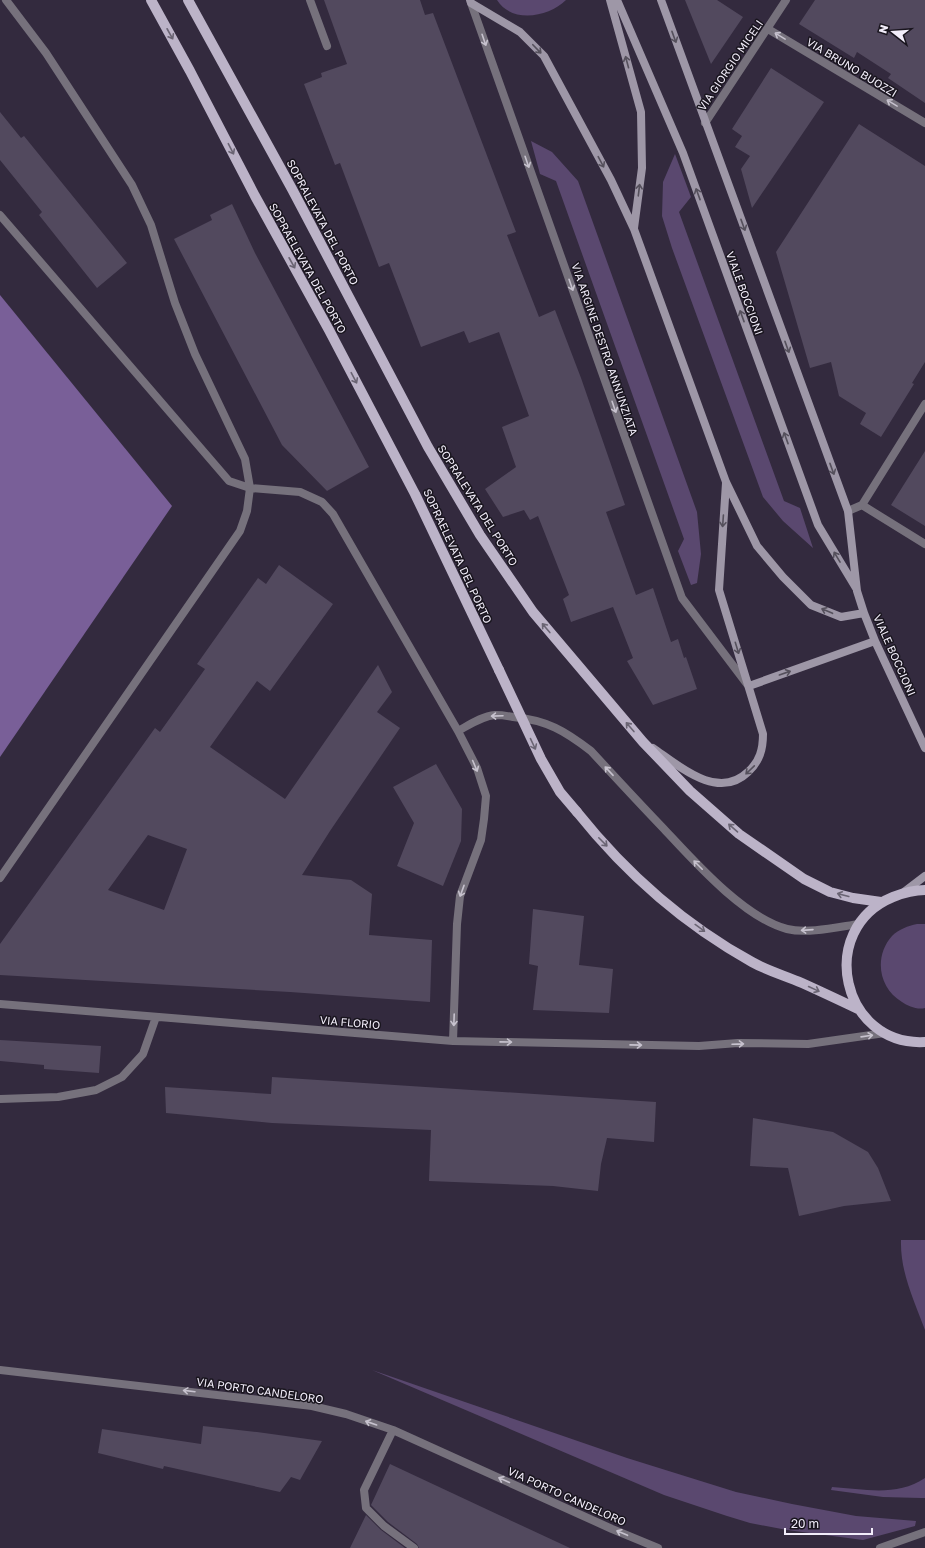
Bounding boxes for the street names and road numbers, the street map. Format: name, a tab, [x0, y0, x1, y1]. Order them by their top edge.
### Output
street label: VIA GIORGIO MICELI	[695, 17, 765, 113]
street label: VIA BRUNO BUOZZI	[804, 35, 900, 99]
street label: SOPRALEVATA DEL PORTO	[284, 157, 362, 287]
street label: SOPRAELEVATA DEL PORTO	[267, 201, 349, 335]
street label: VIALE BOCCIONI	[724, 250, 766, 336]
street label: VIA ARGINE DESTRO ANNUNZIATA	[569, 261, 641, 438]
street label: SOPRALEVATA DEL PORTO	[435, 442, 521, 568]
street label: SOPRAELEVATA DEL PORTO	[421, 487, 495, 625]
street label: VIALE BOCCIONI	[871, 612, 919, 698]
street label: VIA FLORIO	[319, 1013, 381, 1031]
street label: VIA PORTO CANDELORO	[196, 1375, 324, 1405]
street label: VIA PORTO CANDELORO	[506, 1464, 628, 1528]

